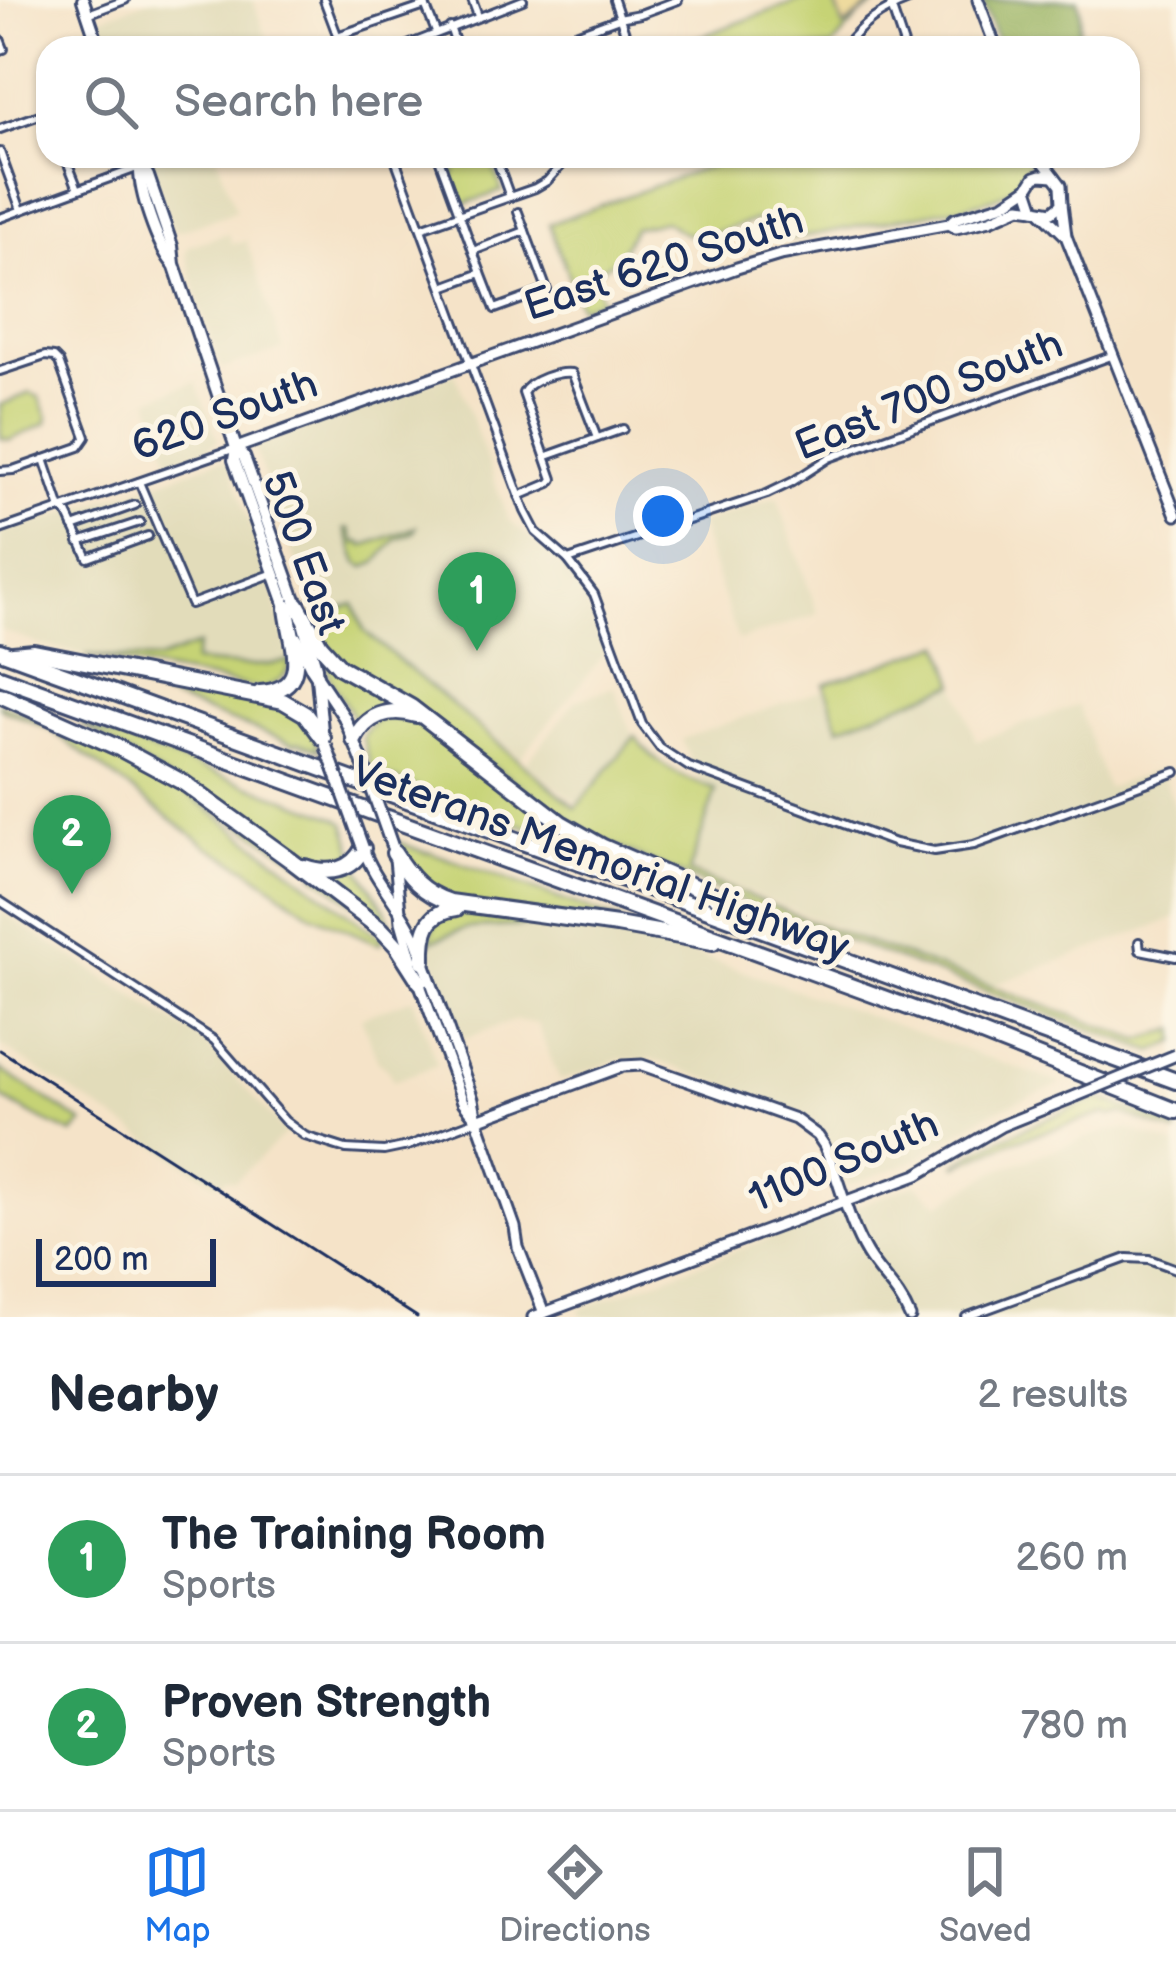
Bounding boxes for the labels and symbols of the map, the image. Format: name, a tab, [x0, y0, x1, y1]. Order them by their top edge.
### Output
street label: East 620 South	[518, 195, 810, 333]
street label: East 700 South	[788, 319, 1070, 473]
street label: 620 South	[125, 359, 325, 473]
street label: 500 East	[250, 464, 356, 642]
your location	[633, 486, 693, 546]
pin: 1	[438, 552, 516, 651]
street label: Veterans Memorial Highway	[344, 746, 856, 974]
pin: 2	[33, 795, 111, 894]
street label: 1100 South	[742, 1099, 946, 1225]
scale bar	[36, 1233, 216, 1286]

